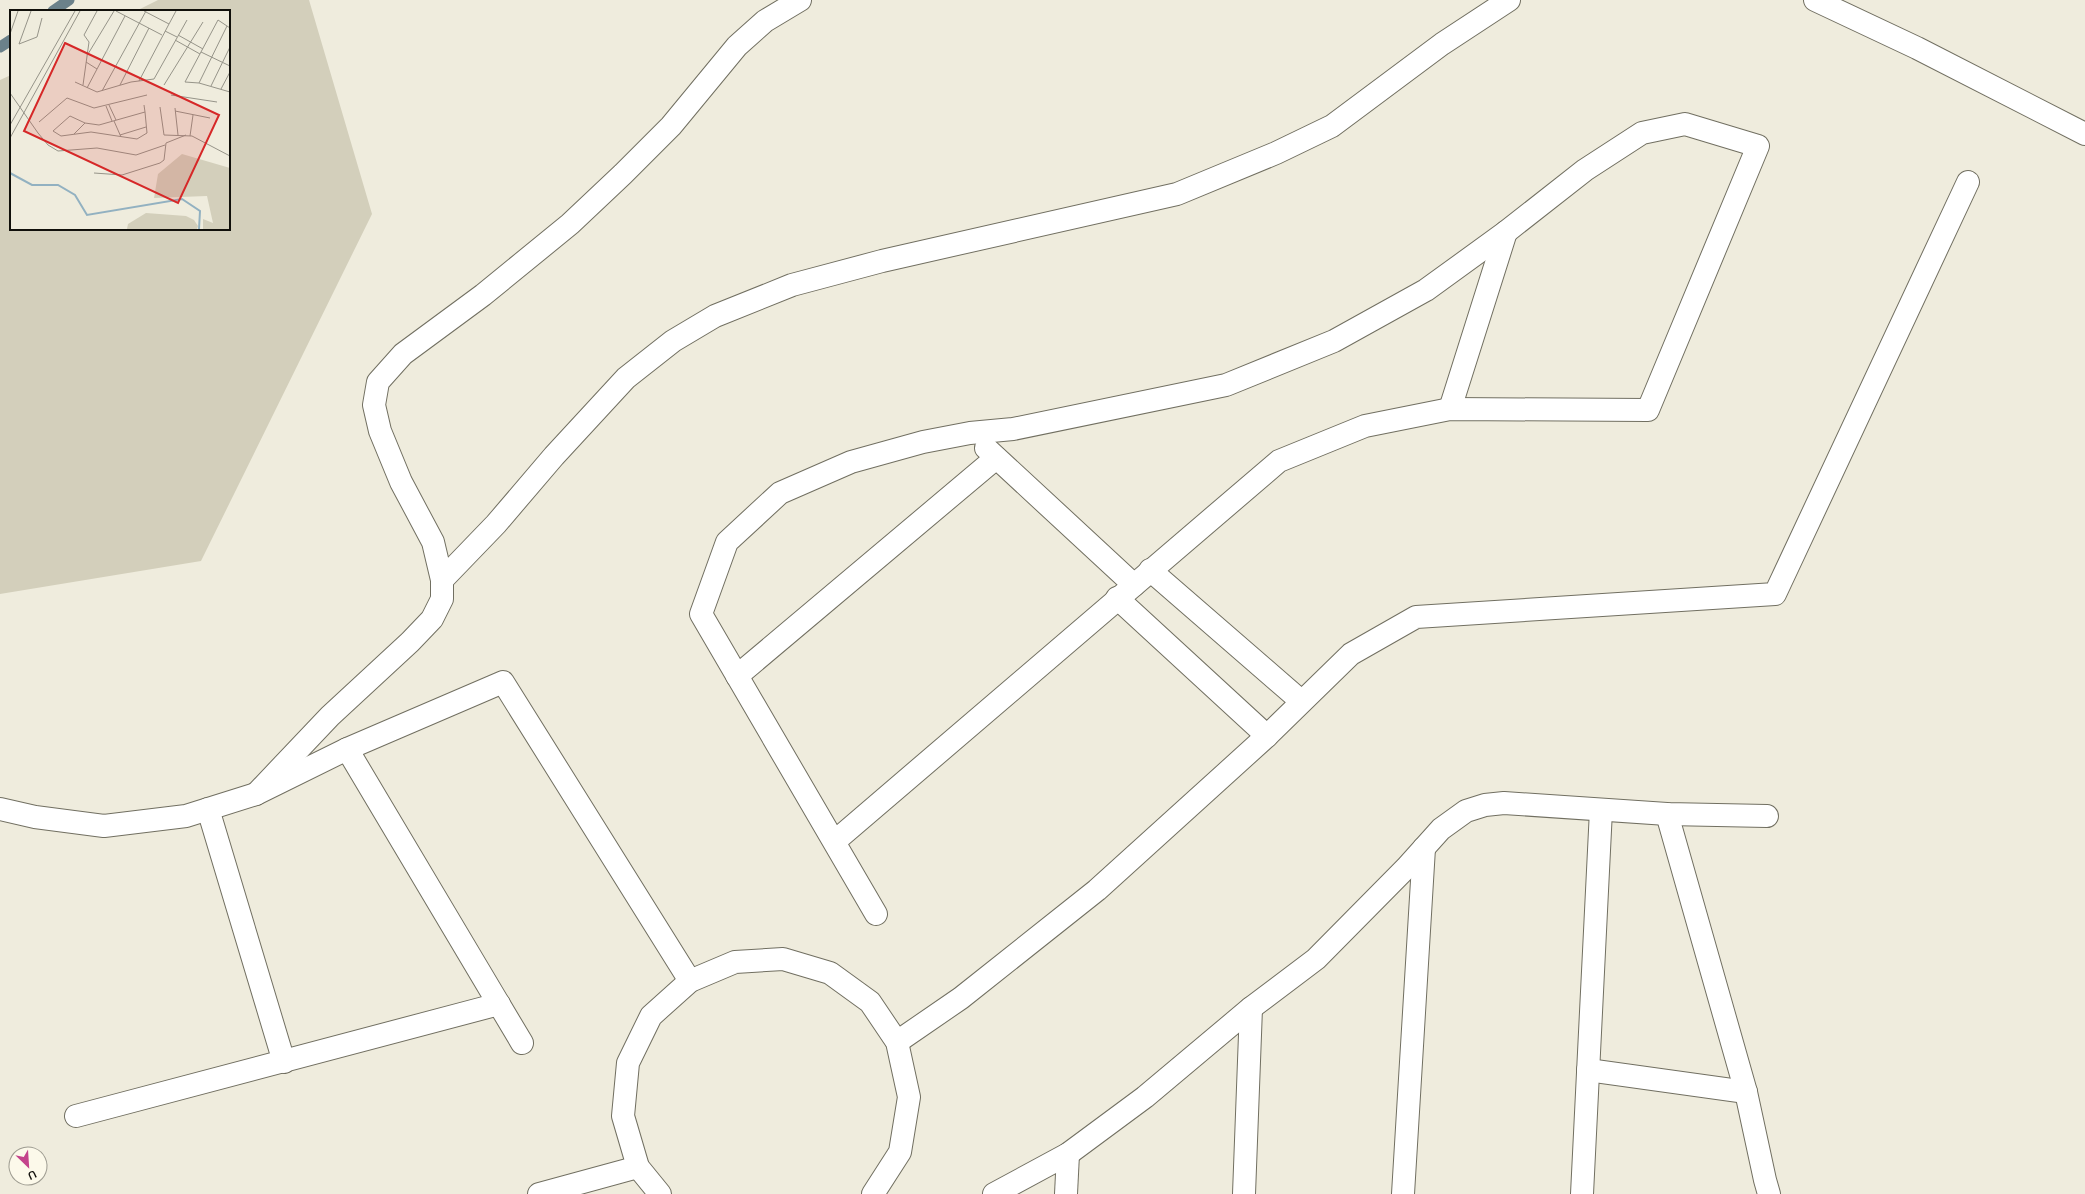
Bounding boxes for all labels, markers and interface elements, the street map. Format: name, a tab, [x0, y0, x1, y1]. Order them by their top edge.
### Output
inset map	[10, 10, 230, 230]
north arrow	[8, 1146, 48, 1186]
text: U	[26, 1167, 39, 1183]

